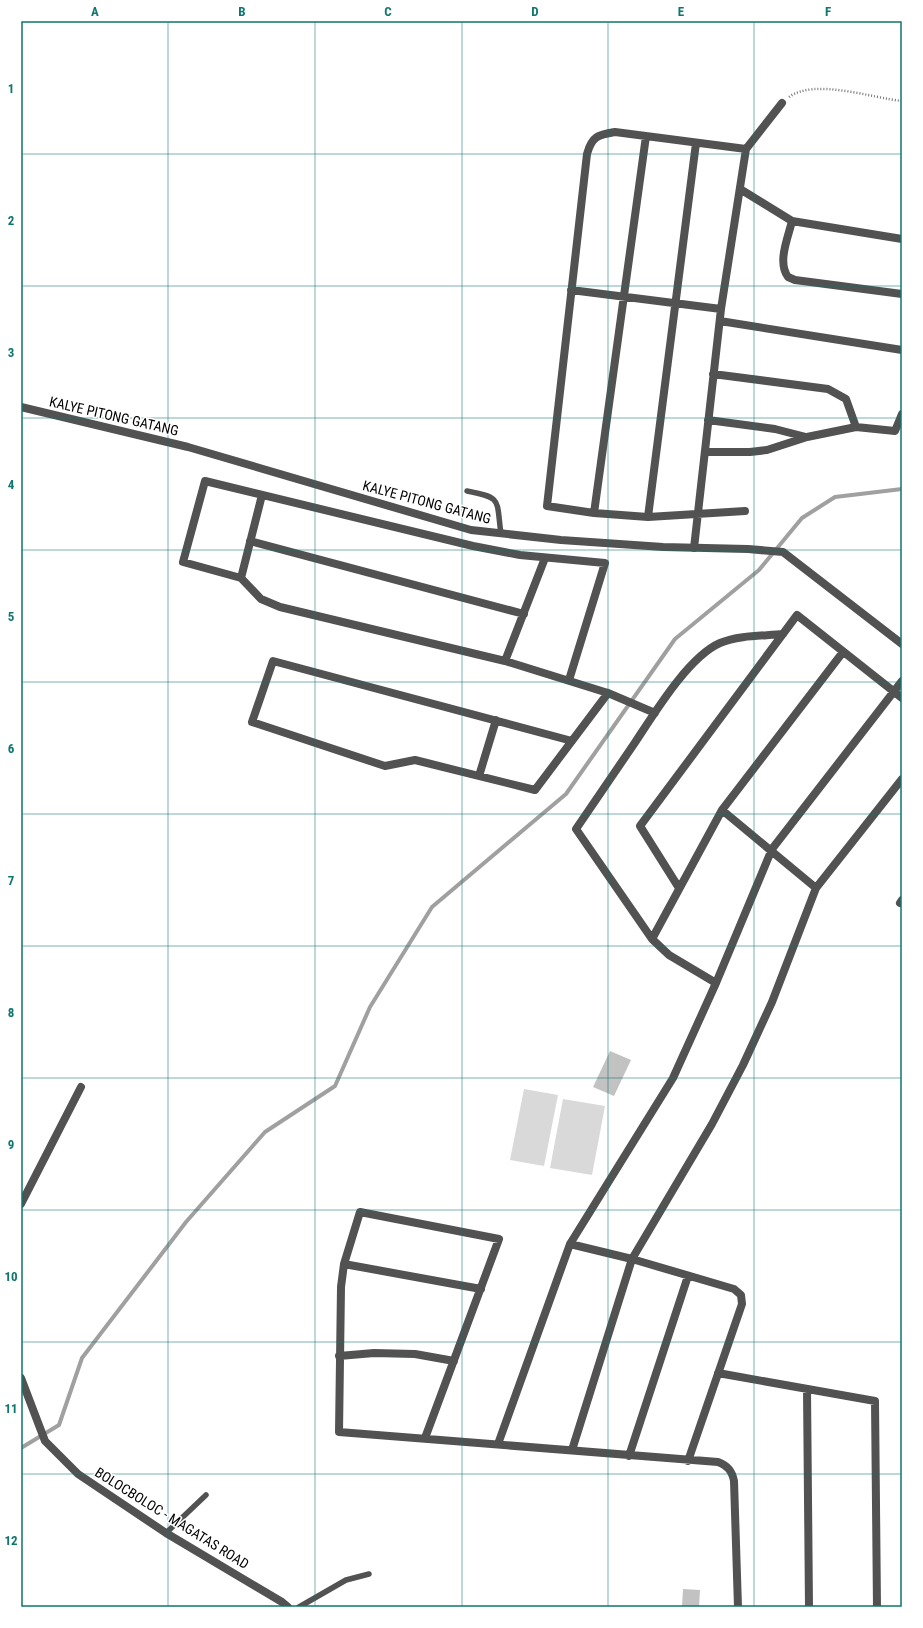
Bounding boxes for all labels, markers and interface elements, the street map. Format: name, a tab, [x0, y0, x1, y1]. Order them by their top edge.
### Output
text: A	[91, 4, 99, 19]
text: B	[238, 4, 246, 19]
text: C	[384, 4, 392, 19]
text: D	[531, 4, 539, 19]
text: E	[678, 4, 685, 19]
text: F	[825, 4, 831, 19]
text: 1	[8, 81, 14, 96]
text: 2	[8, 213, 15, 228]
text: 3	[8, 345, 14, 360]
street label: KALYE PITONG GATANG	[48, 393, 180, 439]
text: 4	[8, 477, 15, 492]
street label: KALYE PITONG GATANG	[361, 477, 493, 527]
text: 5	[8, 609, 15, 624]
text: 6	[8, 741, 15, 756]
text: 7	[8, 873, 15, 888]
text: 8	[8, 1005, 14, 1020]
text: 9	[8, 1137, 14, 1152]
text: 10	[4, 1269, 18, 1284]
text: 11	[4, 1401, 18, 1416]
street label: BOLOCBOLOC - MAGATAS ROAD	[92, 1464, 252, 1572]
text: 12	[4, 1533, 18, 1548]

